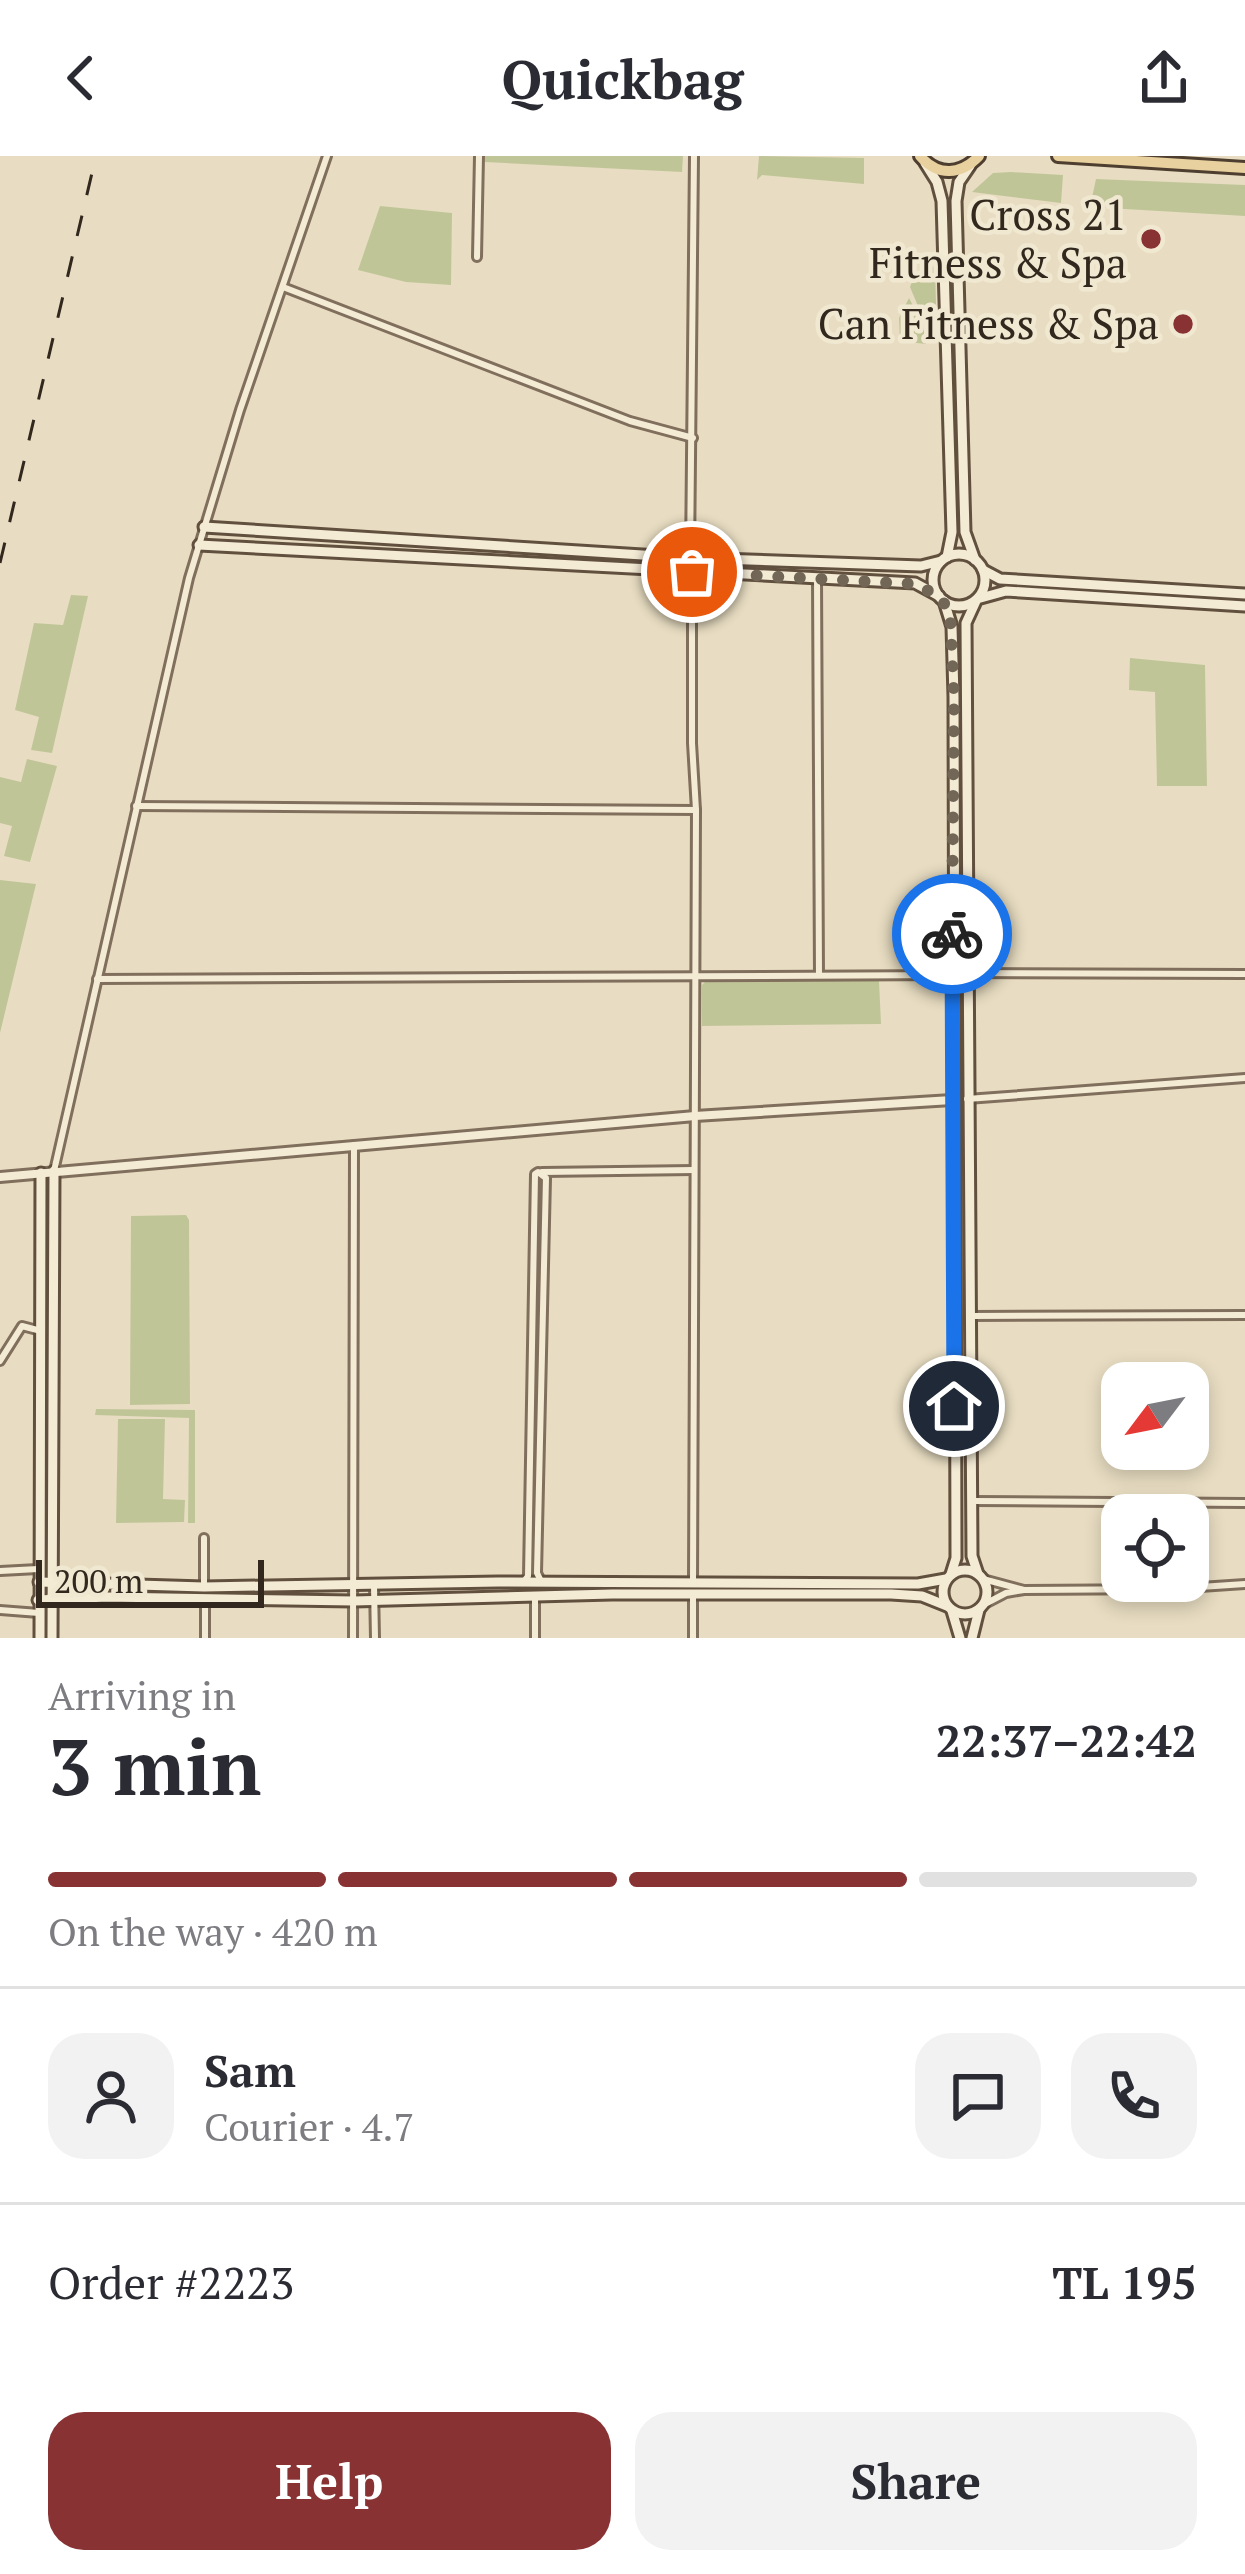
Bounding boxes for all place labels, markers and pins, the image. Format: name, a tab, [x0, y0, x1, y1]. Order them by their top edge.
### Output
place label: Cross 21 Fitness & Spa	[869, 186, 1127, 290]
marker: Cross 21 Fitness & Spa	[1138, 226, 1164, 252]
place label: Can Fitness & Spa	[818, 295, 1159, 351]
marker: Can Fitness & Spa	[1170, 311, 1196, 337]
pin	[641, 521, 743, 623]
pin	[903, 1355, 1005, 1457]

